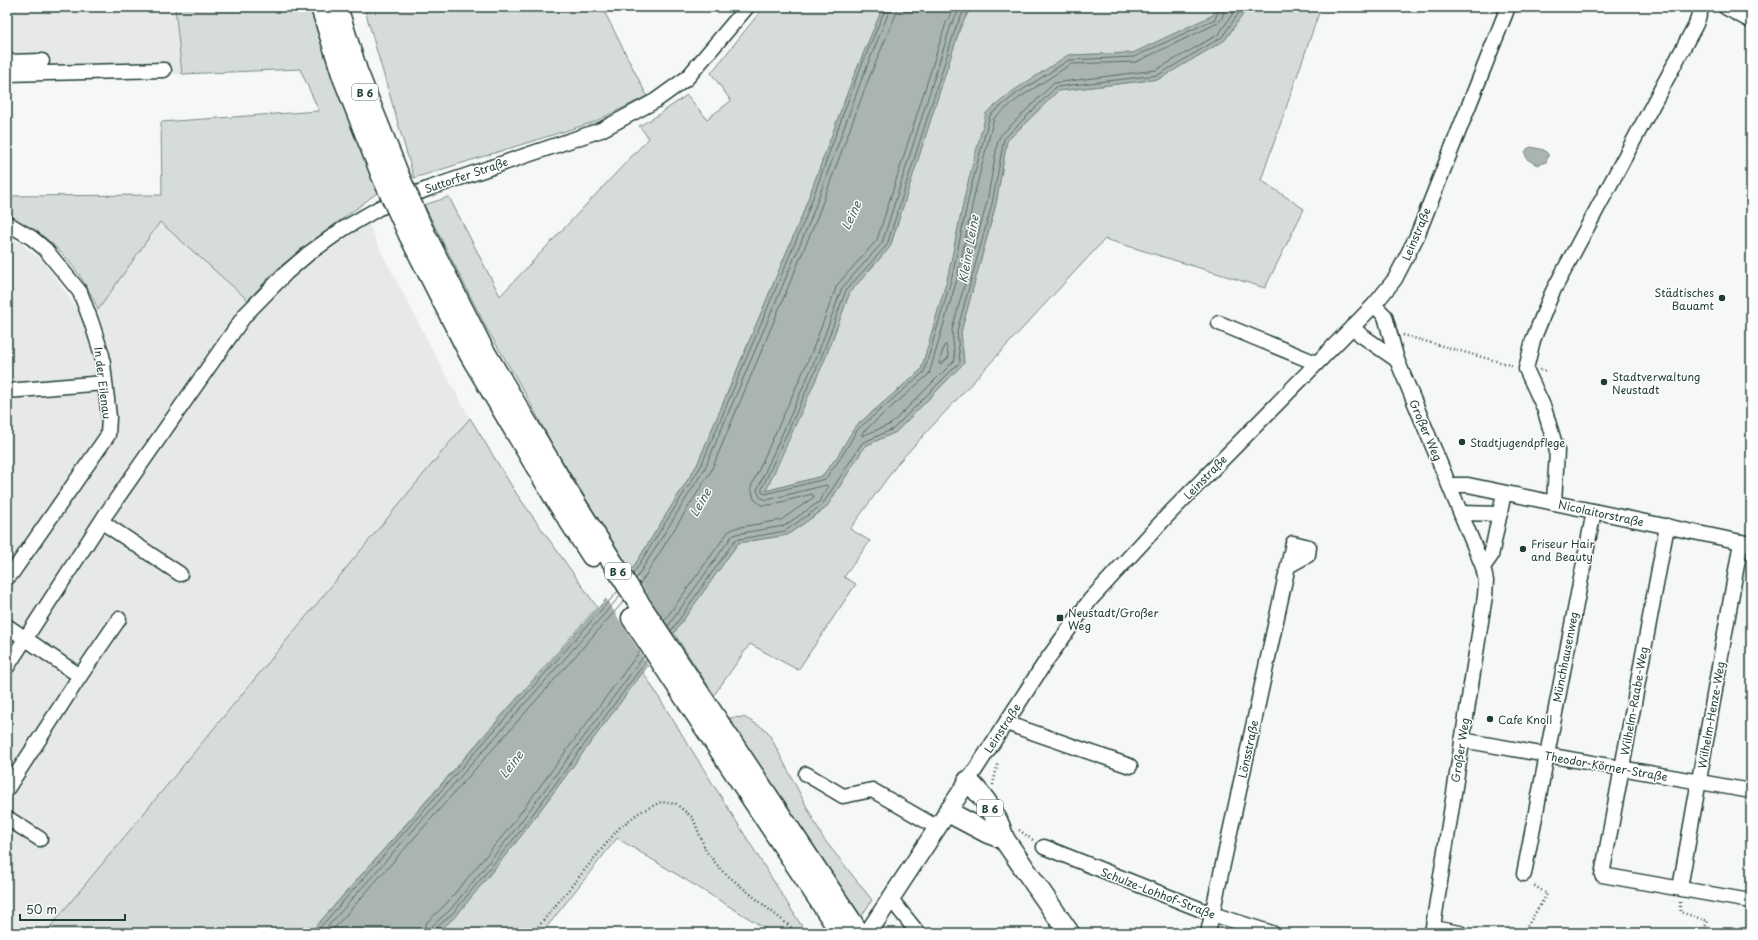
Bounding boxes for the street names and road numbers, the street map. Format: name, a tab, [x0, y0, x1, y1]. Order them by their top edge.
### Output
road number: B 6	[352, 84, 378, 100]
street label: Suttorfer Straße	[422, 153, 511, 197]
street label: Leinstraße	[1397, 205, 1435, 263]
street label: In der Eilenau	[90, 346, 116, 420]
street label: Großer Weg	[1405, 397, 1447, 463]
street label: Leinstraße	[1179, 451, 1231, 503]
street label: Nicolaitorstraße	[1557, 496, 1646, 530]
road number: B 6	[605, 563, 631, 579]
street label: Münchhausenweg	[1548, 610, 1582, 704]
street label: Wilhelm-Raabe-Weg	[1616, 645, 1652, 757]
street label: Wilhelm-Henze-Weg	[1693, 660, 1729, 770]
street label: Leinstraße	[980, 700, 1025, 756]
street label: Großer Weg	[1446, 716, 1474, 784]
street label: Lönsstraße	[1234, 718, 1262, 779]
street label: Theodor-Körner-Straße	[1543, 747, 1669, 785]
road number: B 6	[977, 800, 1003, 816]
street label: Schulze-Lohhof-Straße	[1098, 863, 1218, 923]

